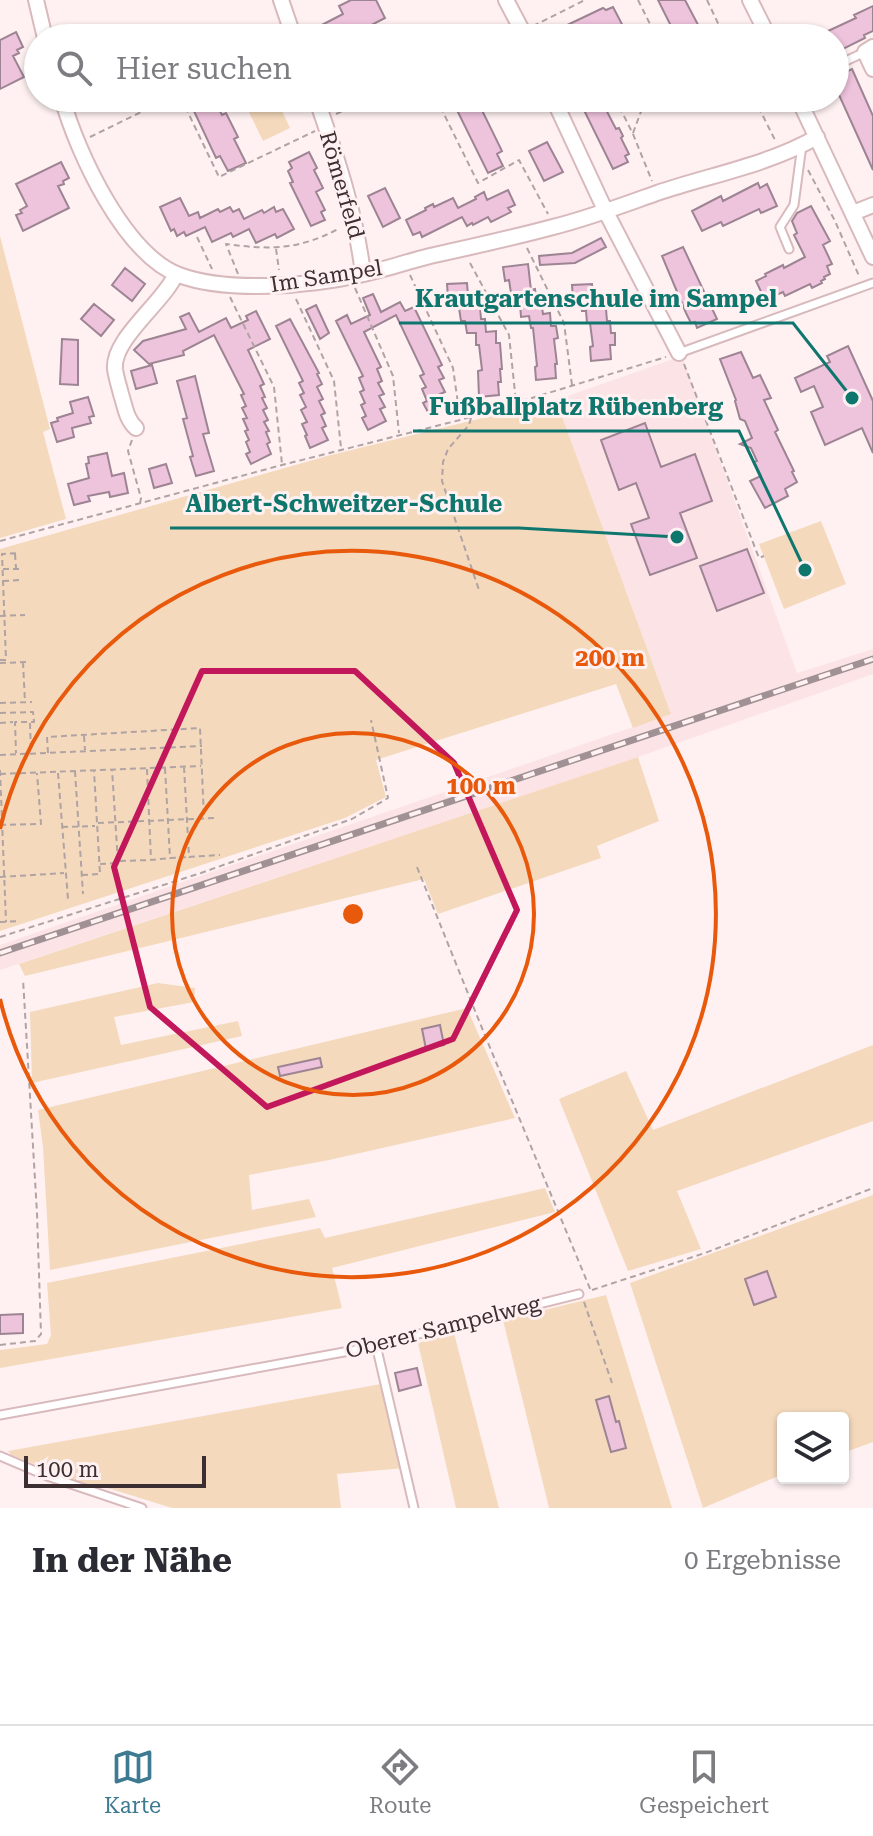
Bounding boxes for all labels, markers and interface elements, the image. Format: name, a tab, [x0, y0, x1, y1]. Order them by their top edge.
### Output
search box	[24, 24, 849, 112]
icon: search	[52, 46, 96, 90]
text: Hier suchen	[116, 51, 292, 86]
street label: Römerfeld	[315, 128, 369, 242]
street label: Im Sampel	[268, 255, 384, 297]
callout: Krautgartenschule im Sampel	[399, 275, 793, 323]
text: Krautgartenschule im Sampel	[415, 285, 777, 313]
callout: Fußballplatz Rübenberg	[413, 383, 739, 431]
text: Fußballplatz Rübenberg	[429, 393, 723, 421]
callout: Albert-Schweitzer-Schule	[170, 480, 519, 528]
text: Albert-Schweitzer-Schule	[186, 490, 502, 518]
text: 200 m	[575, 644, 645, 672]
text: 100 m	[446, 772, 516, 800]
centre of rings	[339, 900, 367, 928]
street label: Oberer Sampelweg	[343, 1291, 544, 1363]
map controls	[777, 1412, 849, 1484]
button: layers	[777, 1412, 849, 1484]
scale bar	[24, 1452, 206, 1488]
text: 100 m	[36, 1457, 99, 1482]
text: In der Nähe	[32, 1540, 232, 1580]
text: 0 Ergebnisse	[684, 1545, 841, 1575]
tab: Karte	[104, 1745, 161, 1818]
tab: Route	[369, 1745, 431, 1818]
tab: Gespeichert	[639, 1745, 769, 1818]

